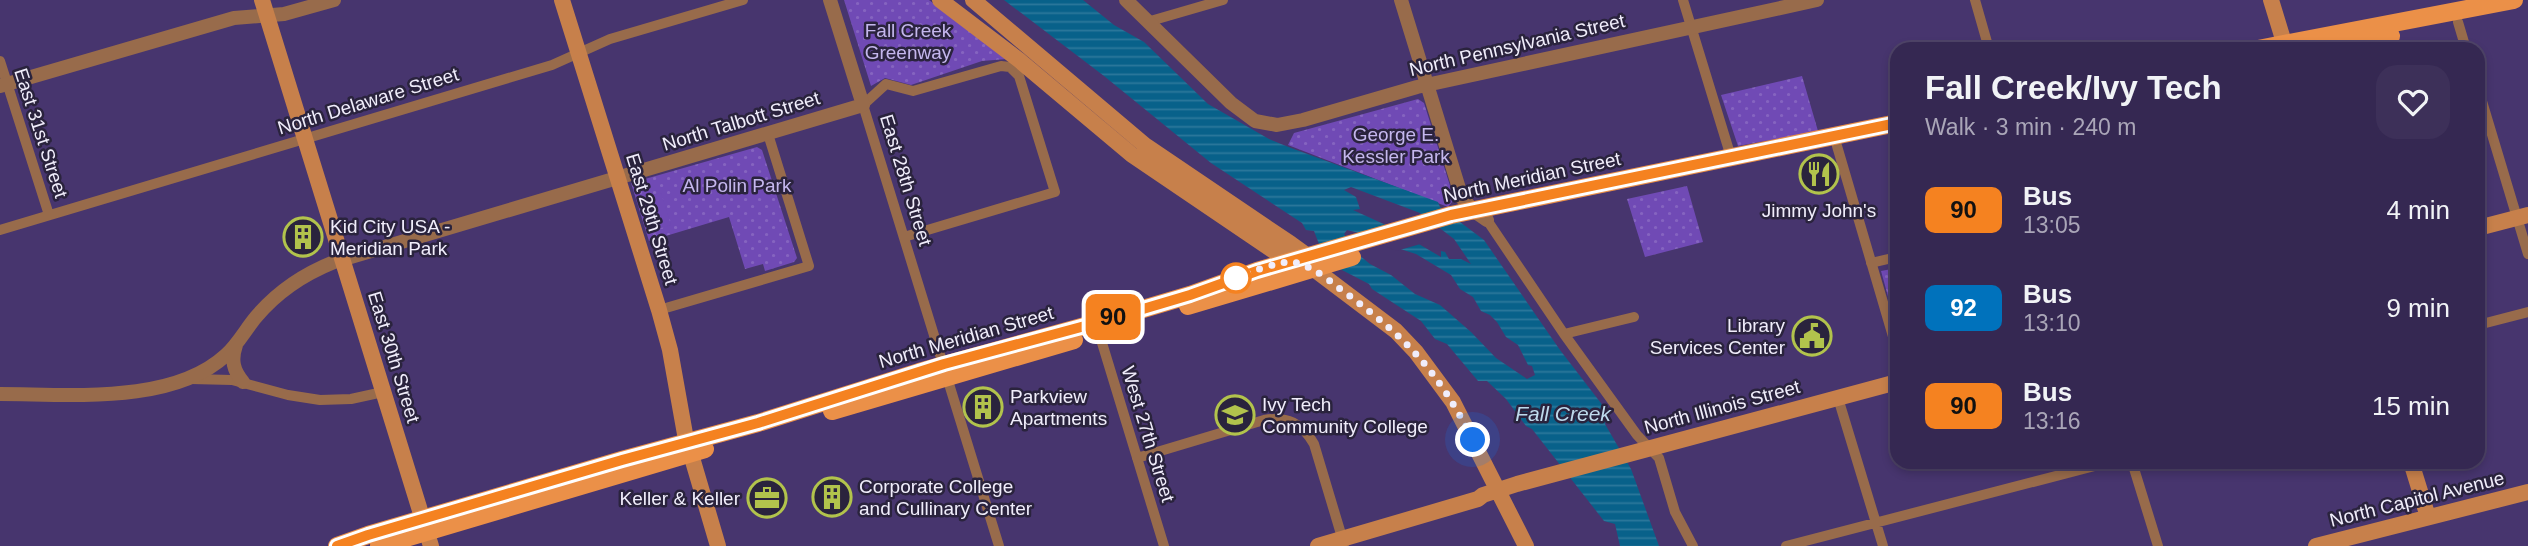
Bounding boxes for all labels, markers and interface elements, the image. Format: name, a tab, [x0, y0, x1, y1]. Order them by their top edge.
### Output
street label: North Pennsylvania Street	[1407, 10, 1628, 80]
park label: Fall Creek Greenway	[865, 20, 952, 63]
street label: North Delaware Street	[275, 63, 462, 139]
street label: East 31st Street	[10, 65, 72, 201]
button: heart	[2376, 65, 2450, 139]
text: Fall Creek/Ivy Tech	[1925, 69, 2222, 106]
street label: North Talbott Street	[660, 87, 823, 155]
street label: East 28th Street	[876, 112, 936, 249]
text: Walk · 3 min · 240 m	[1925, 114, 2136, 140]
park label: George E. Kessler Park	[1342, 124, 1450, 167]
street label: North Meridian Street	[1442, 148, 1623, 206]
street label: East 29th Street	[622, 151, 682, 288]
restaurant icon: Jimmy John's	[1798, 153, 1840, 195]
park label: Al Polin Park	[683, 175, 792, 196]
text: Bus	[2023, 181, 2072, 211]
text: 4 min	[2386, 195, 2450, 225]
text: 90	[1950, 196, 1977, 223]
place label: Jimmy John's	[1762, 200, 1876, 221]
text: 13:05	[2023, 212, 2081, 238]
building icon: Kid City USA - Meridian Park	[282, 216, 324, 258]
place label: Kid City USA - Meridian Park	[330, 216, 450, 259]
unlabelled marker	[1221, 263, 1251, 293]
text: Bus	[2023, 279, 2072, 309]
street label: East 30th Street	[364, 289, 424, 426]
text: 9 min	[2386, 293, 2450, 323]
line badge: 90	[1082, 294, 1144, 340]
text: 92	[1950, 294, 1977, 321]
street label: North Meridian Street	[876, 302, 1056, 372]
text: 90	[1100, 303, 1126, 330]
text: 13:10	[2023, 310, 2081, 336]
place label: Library Services Center	[1650, 315, 1786, 358]
public building icon: Library Services Center	[1791, 315, 1833, 357]
street label: West 27th Street	[1117, 363, 1179, 505]
street label: North Illinois Street	[1642, 376, 1803, 438]
text: Bus	[2023, 377, 2072, 407]
building icon: Parkview Apartments	[962, 386, 1004, 428]
place label: Parkview Apartments	[1010, 386, 1107, 429]
text: 15 min	[2372, 391, 2450, 421]
text: 90	[1950, 392, 1977, 419]
school or university icon: Ivy Tech Community College	[1214, 394, 1256, 436]
place label: Ivy Tech Community College	[1262, 394, 1428, 437]
water label: Fall Creek	[1515, 402, 1612, 425]
text: 13:16	[2023, 408, 2081, 434]
your location	[1455, 422, 1490, 457]
street label: North Capitol Avenue	[2328, 467, 2506, 531]
building icon: Corporate College and Cullinary Center	[811, 476, 853, 518]
place label: Corporate College and Cullinary Center	[859, 476, 1033, 519]
office icon: Keller & Keller	[746, 477, 788, 519]
place label: Keller & Keller	[620, 488, 741, 509]

